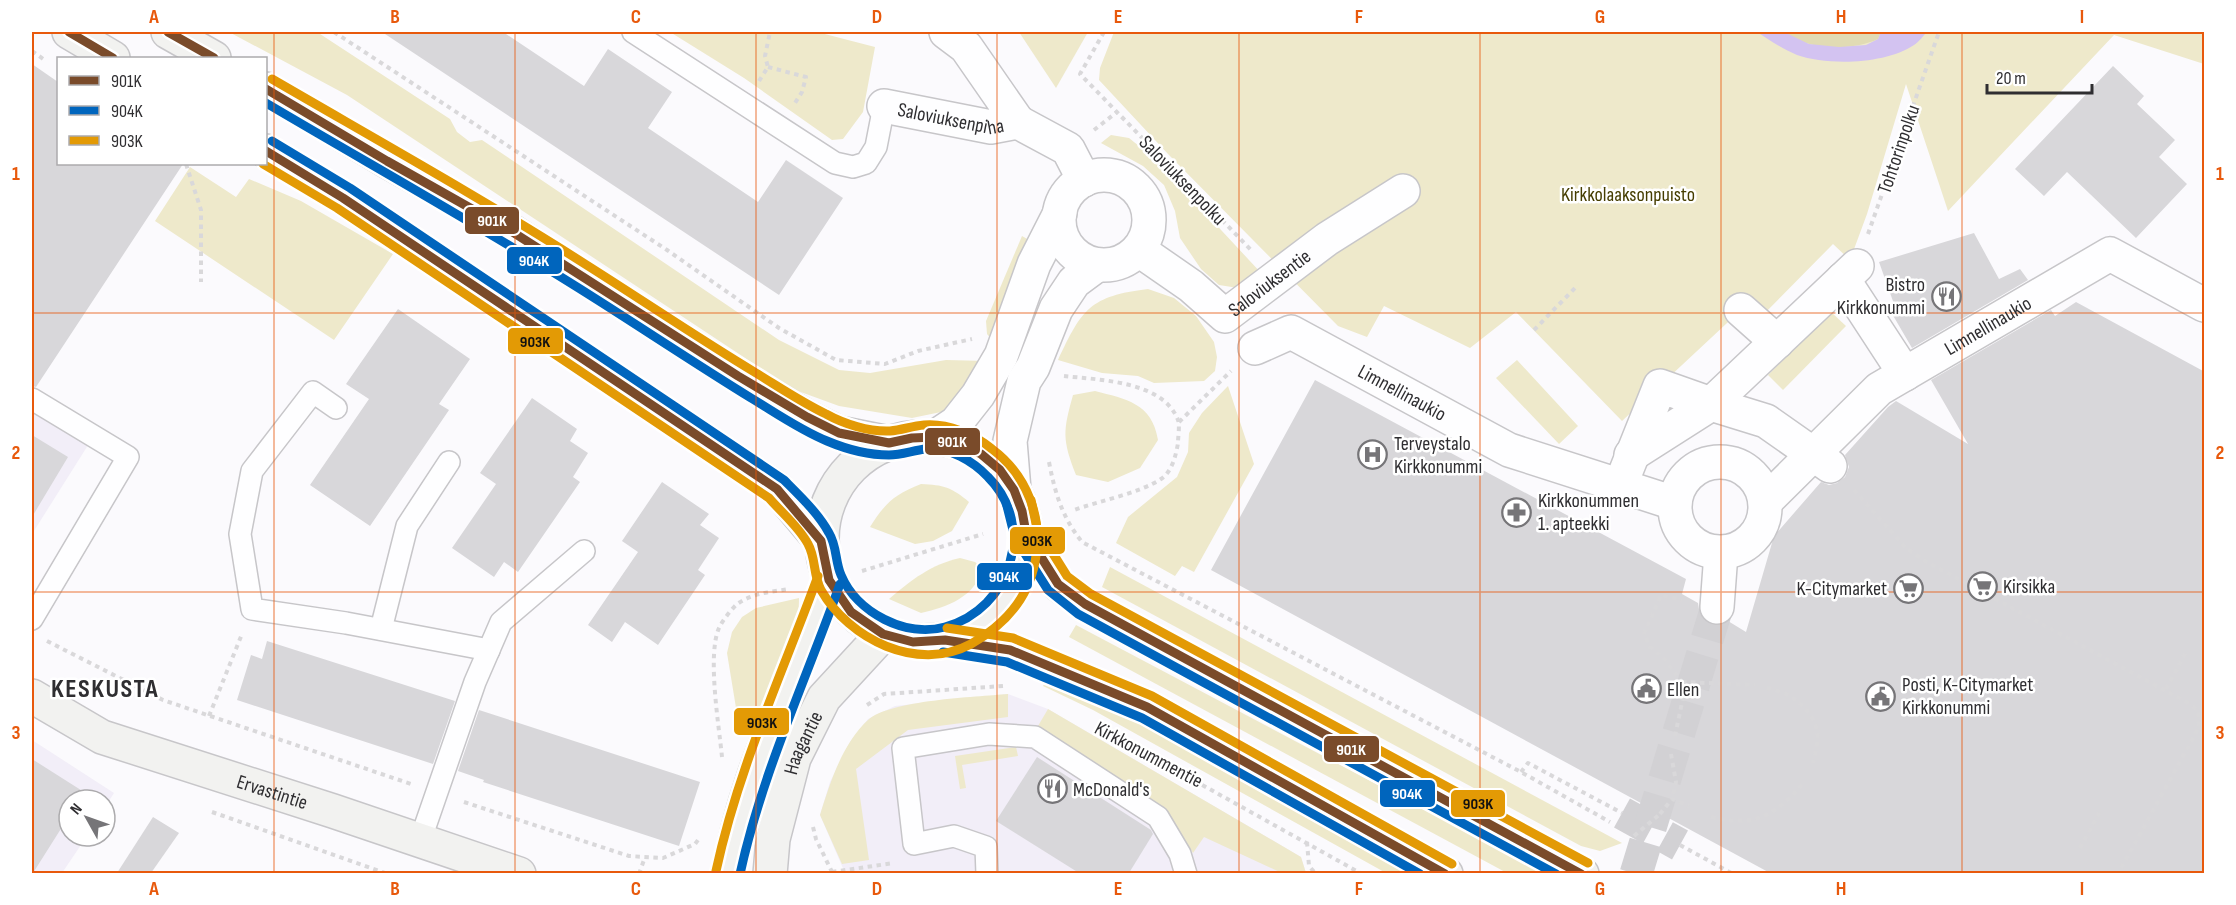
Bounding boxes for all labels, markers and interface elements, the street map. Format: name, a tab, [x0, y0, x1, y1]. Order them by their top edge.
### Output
text: A	[148, 5, 159, 29]
text: B	[390, 5, 400, 29]
text: C	[631, 5, 641, 29]
text: D	[872, 5, 882, 29]
text: E	[1114, 5, 1122, 29]
text: F	[1355, 5, 1363, 29]
text: G	[1595, 5, 1605, 29]
text: H	[1836, 5, 1846, 29]
text: I	[2080, 5, 2084, 29]
legend	[57, 57, 267, 165]
scale bar	[1987, 57, 2092, 95]
text: 20 m	[1996, 68, 2026, 89]
text: 901K	[111, 71, 142, 92]
street label: Saloviuksenpiha	[896, 98, 1006, 140]
text: 904K	[111, 101, 144, 122]
street label: Tohtorinpolku	[1873, 102, 1925, 197]
text: 903K	[111, 131, 144, 152]
street label: Saloviuksenpolku	[1134, 131, 1231, 231]
text: 1	[12, 162, 20, 186]
text: 1	[2216, 162, 2224, 186]
park label: Kirkkolaaksonpuisto	[1561, 183, 1695, 207]
line badge: 901K	[464, 206, 520, 235]
text: 901K	[477, 212, 507, 231]
street label: Saloviuksentie	[1224, 245, 1316, 322]
line badge: 904K	[506, 246, 563, 275]
text: 904K	[519, 252, 549, 271]
place label: Bistro Kirkkonummi	[1837, 273, 1925, 320]
restaurant icon: Bistro Kirkkonummi	[1930, 280, 1962, 312]
street label: Limnellinaukio	[1940, 292, 2036, 361]
line badge: 903K	[507, 327, 564, 355]
text: 903K	[520, 333, 550, 352]
street label: Limnellinaukio	[1354, 360, 1450, 427]
line badge: 901K	[924, 427, 981, 456]
place label: Terveystalo Kirkkonummi	[1394, 432, 1482, 479]
text: 901K	[937, 433, 967, 452]
hospital icon: Terveystalo Kirkkonummi	[1357, 439, 1389, 471]
text: 2	[12, 441, 20, 465]
text: 2	[2216, 441, 2224, 465]
place label: Kirkkonummen 1. apteekki	[1538, 489, 1639, 536]
pharmacy icon: Kirkkonummen 1. apteekki	[1501, 496, 1533, 528]
line badge: 903K	[1009, 526, 1066, 555]
text: 903K	[1022, 532, 1052, 551]
line badge: 904K	[976, 562, 1033, 591]
text: 904K	[989, 568, 1019, 587]
supermarket icon: Kirsikka	[1966, 570, 1998, 602]
supermarket icon: K-Citymarket	[1892, 572, 1924, 604]
place label: Kirsikka	[2003, 575, 2055, 599]
place label: K-Citymarket	[1796, 577, 1887, 601]
public building icon: Ellen	[1630, 673, 1662, 705]
place label: Posti, K-Citymarket Kirkkonummi	[1902, 673, 2033, 720]
district label: KESKUSTA	[51, 674, 159, 705]
place label: Ellen	[1667, 678, 1699, 702]
public building icon: Posti, K-Citymarket Kirkkonummi	[1865, 680, 1897, 712]
line badge: 903K	[733, 707, 790, 736]
street label: Haagantie	[779, 707, 828, 777]
text: 903K	[747, 714, 777, 733]
street label: Kirkkonummentie	[1090, 716, 1207, 793]
text: 3	[12, 721, 21, 745]
text: 3	[2216, 721, 2225, 745]
line badge: 901K	[1323, 735, 1380, 763]
text: 901K	[1336, 741, 1366, 760]
street label: Ervastintie	[234, 770, 310, 815]
restaurant icon: McDonald's	[1036, 773, 1068, 805]
place label: McDonald's	[1073, 778, 1150, 802]
line badge: 904K	[1379, 779, 1436, 808]
text: 904K	[1392, 785, 1422, 804]
north arrow	[57, 788, 117, 848]
line badge: 903K	[1450, 789, 1506, 818]
text: 903K	[1463, 795, 1493, 814]
text: N	[67, 800, 87, 819]
text: A	[148, 877, 159, 901]
text: B	[390, 877, 400, 901]
text: C	[631, 877, 641, 901]
text: D	[872, 877, 882, 901]
text: E	[1114, 877, 1122, 901]
text: F	[1355, 877, 1363, 901]
text: G	[1595, 877, 1605, 901]
text: H	[1836, 877, 1846, 901]
text: I	[2080, 877, 2084, 901]

